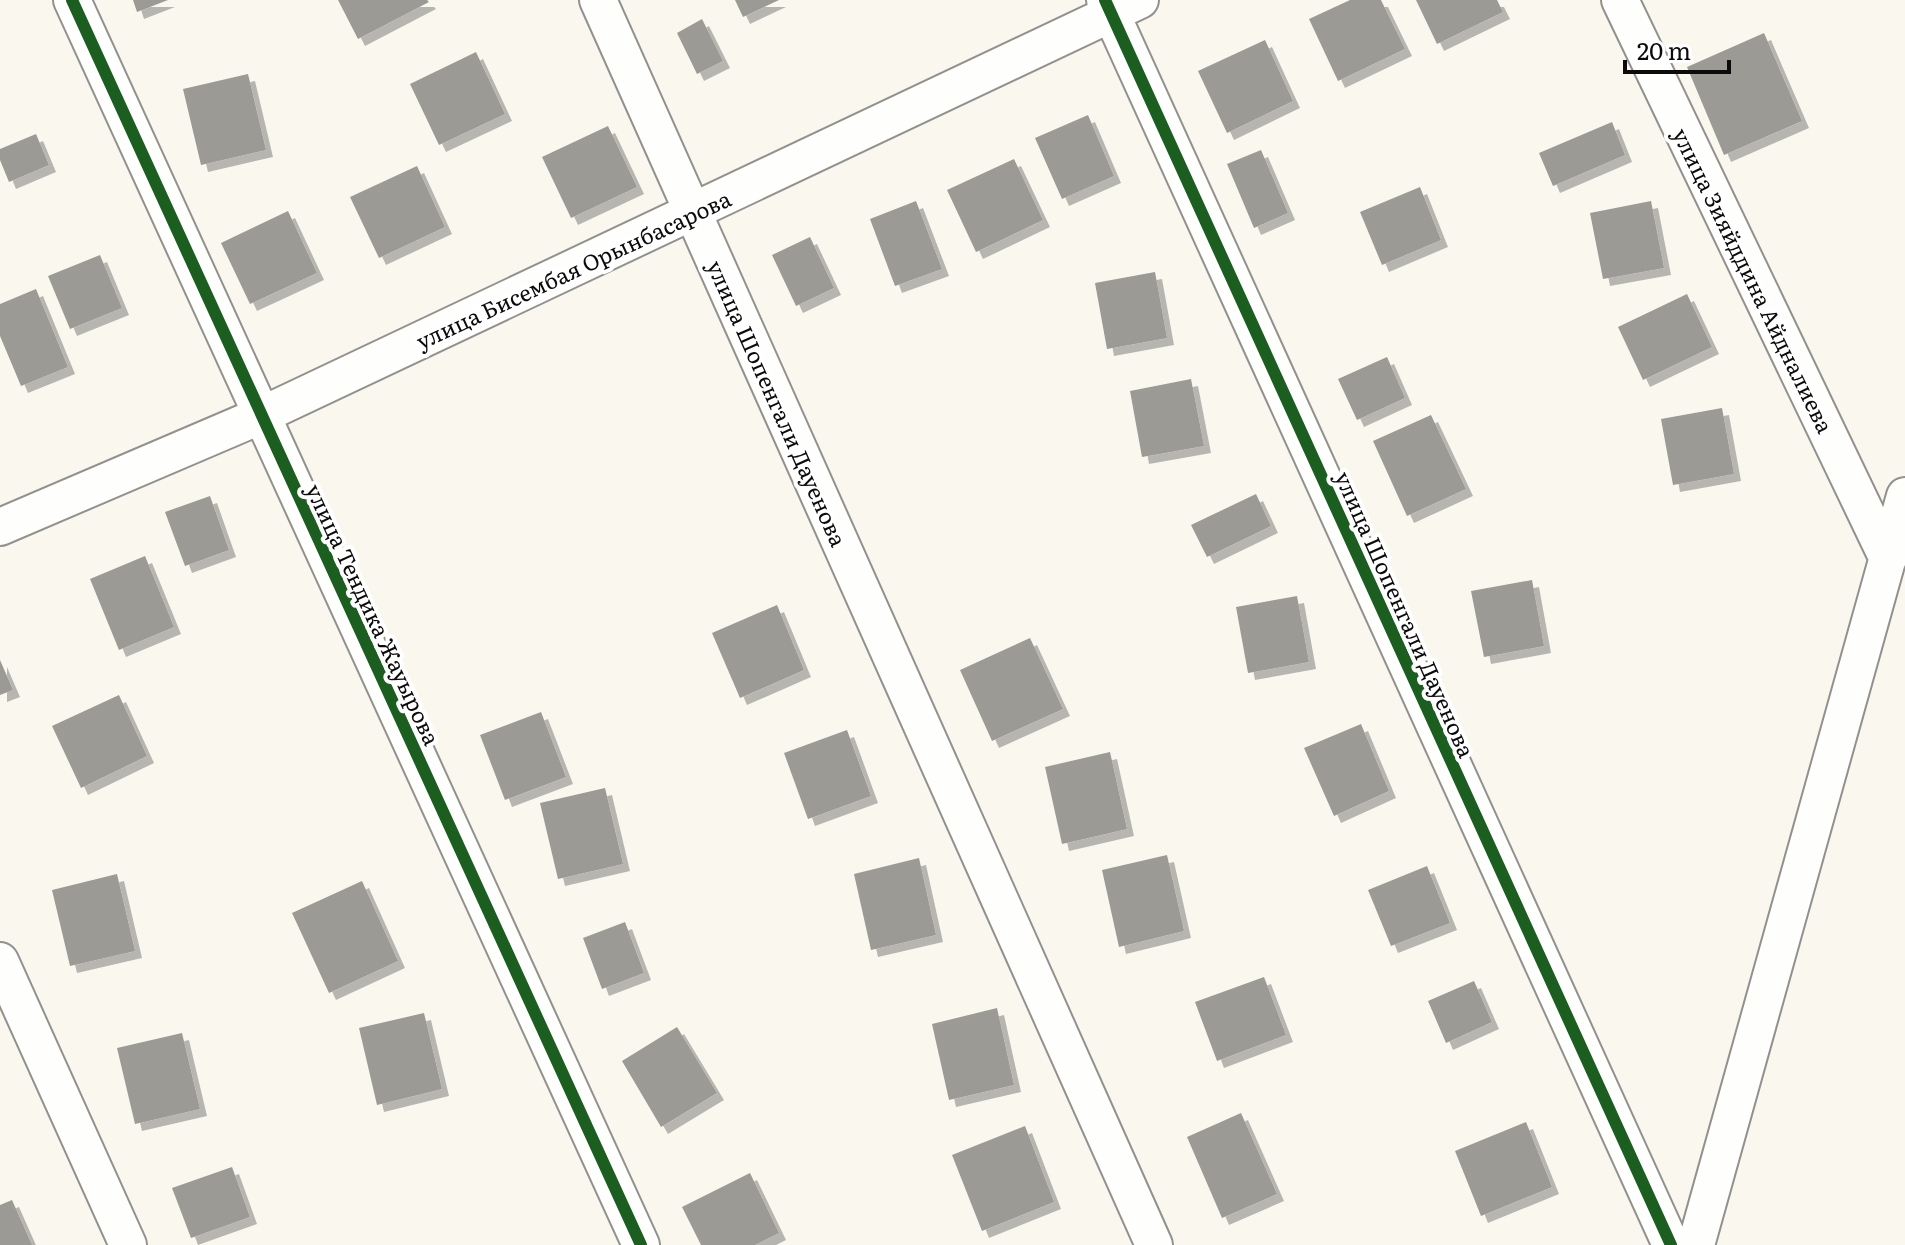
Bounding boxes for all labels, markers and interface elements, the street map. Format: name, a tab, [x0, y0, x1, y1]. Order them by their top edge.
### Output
scale bar	[1625, 24, 1729, 74]
text: 20 m	[1637, 32, 1691, 67]
street label: улица Зияйддина Айдналиева	[1666, 122, 1843, 438]
street label: улица Бисембая Орынбасарова	[410, 181, 736, 357]
street label: улица Шопенгали Дауенова	[700, 255, 856, 552]
street label: улица Шопенгали Дауенова	[1328, 466, 1484, 763]
street label: улица Тендика Жауырова	[299, 478, 449, 750]

